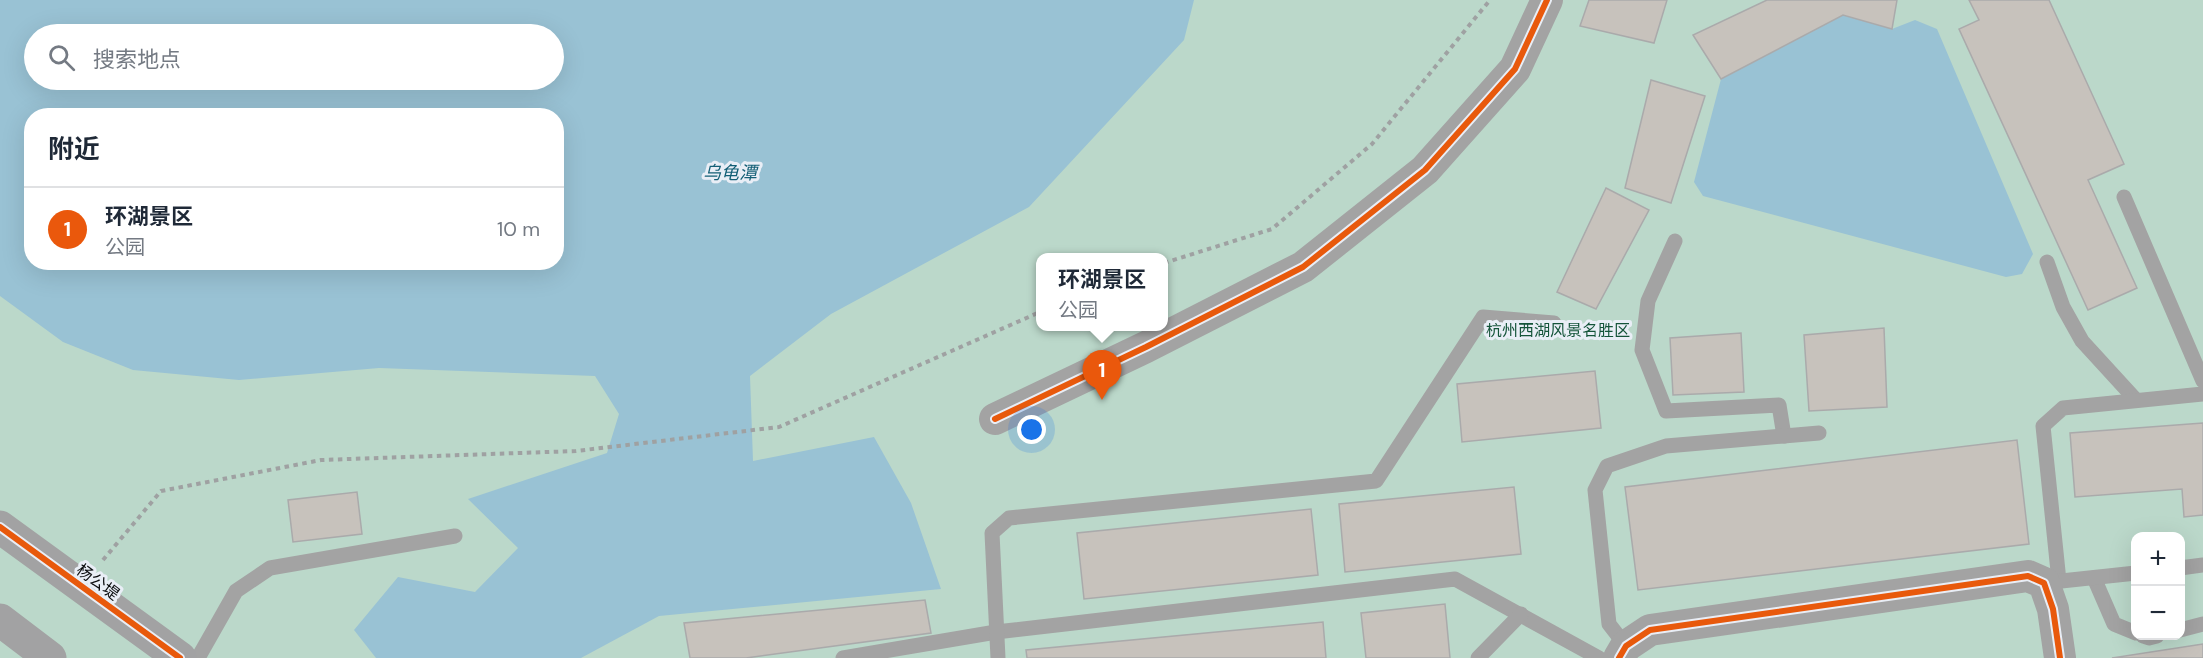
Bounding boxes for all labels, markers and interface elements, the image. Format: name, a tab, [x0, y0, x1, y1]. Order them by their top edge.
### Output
search box	[24, 24, 564, 90]
icon: search	[45, 41, 78, 74]
text: 搜索地点	[93, 45, 181, 74]
text: 附近	[48, 132, 100, 166]
water label: 乌龟潭	[703, 161, 760, 185]
text: 环湖景区	[105, 202, 193, 231]
text: 1	[64, 216, 71, 242]
text: 10 m	[497, 216, 540, 242]
text: 公园	[105, 234, 145, 260]
popup	[1036, 253, 1168, 331]
text: 环湖景区	[1058, 265, 1146, 294]
text: 公园	[1058, 297, 1098, 323]
park label: 杭州西湖风景名胜区	[1486, 320, 1630, 341]
pin: 1	[1082, 350, 1122, 400]
your location	[1017, 415, 1046, 444]
map controls	[2131, 532, 2185, 640]
button: +	[2131, 532, 2185, 586]
street label: 杨公堤	[72, 559, 124, 605]
button: −	[2131, 586, 2185, 640]

